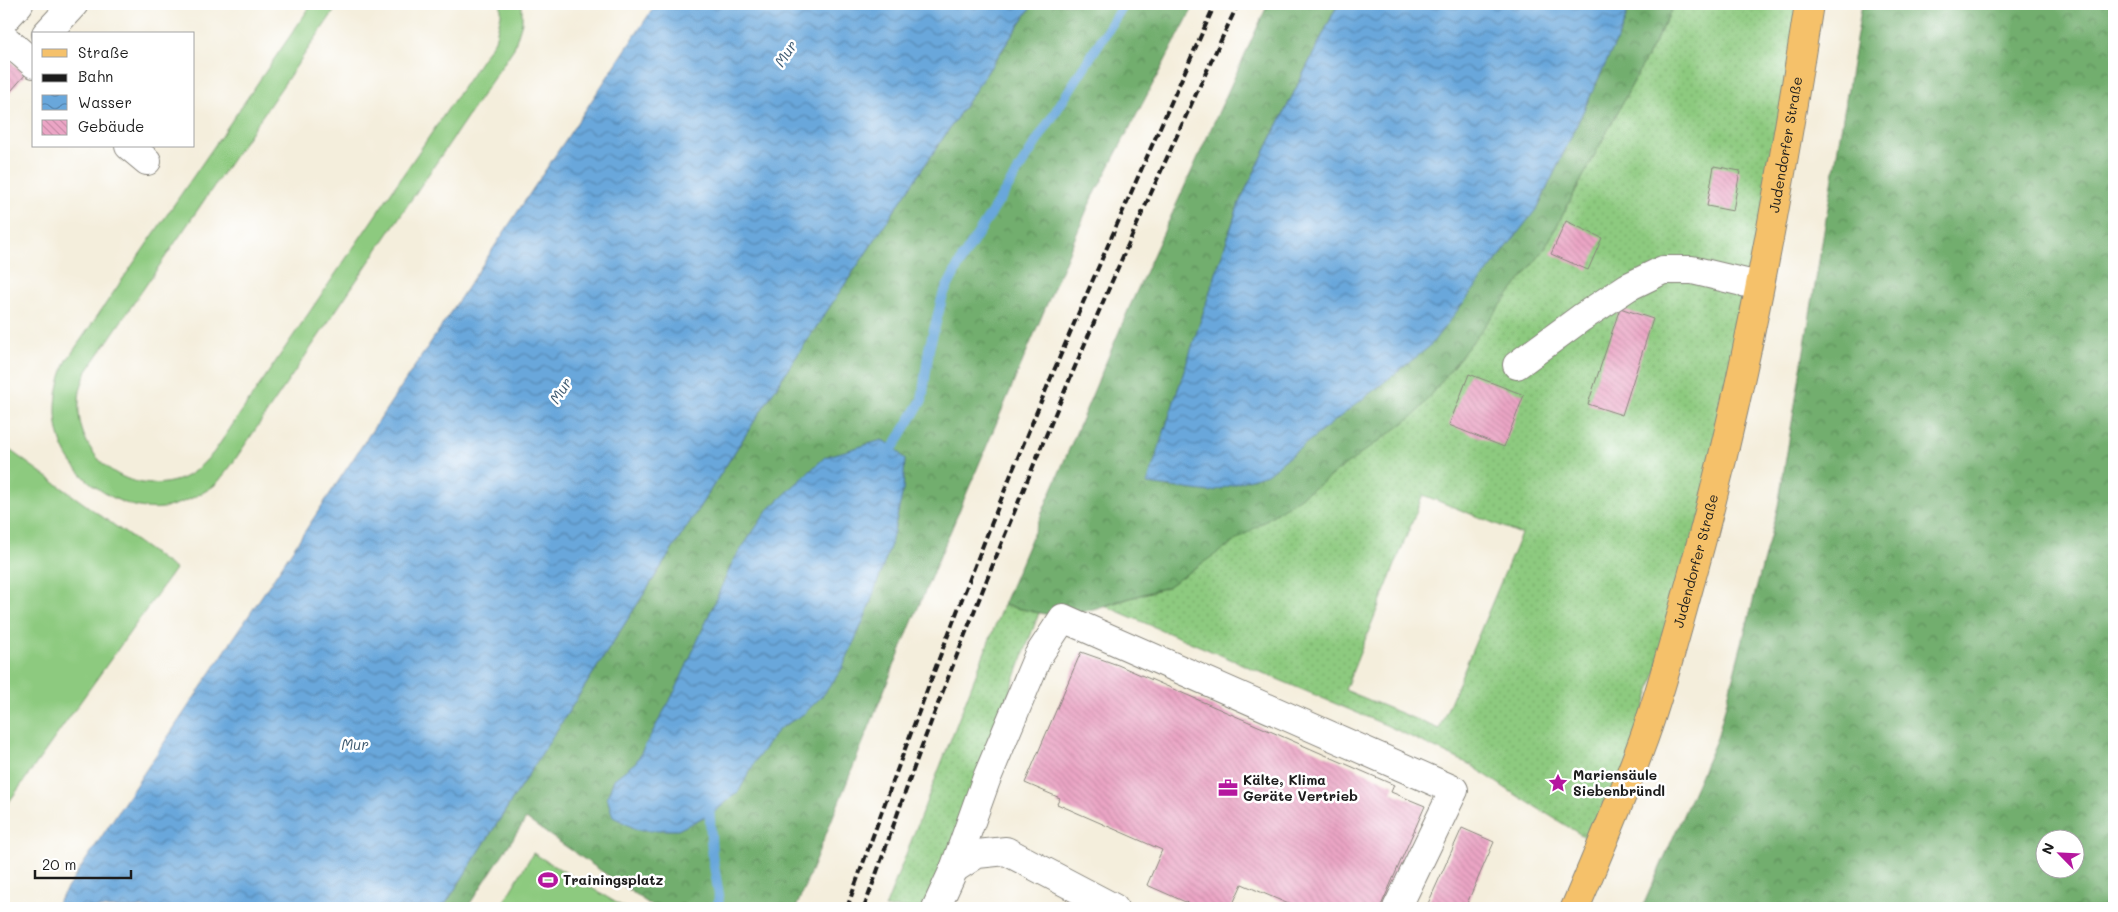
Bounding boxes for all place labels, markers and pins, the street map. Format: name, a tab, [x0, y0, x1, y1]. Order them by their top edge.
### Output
place label: Mariensäule Siebenbründl	[1573, 765, 1665, 800]
place label: Kälte, Klima Geräte Vertrieb	[1243, 770, 1358, 805]
place icon: Mariensäule Siebenbründl	[1547, 772, 1569, 794]
office icon: Kälte, Klima Geräte Vertrieb	[1217, 777, 1239, 799]
sports icon: Trainingsplatz	[537, 869, 559, 891]
place label: Trainingsplatz	[563, 870, 664, 889]

